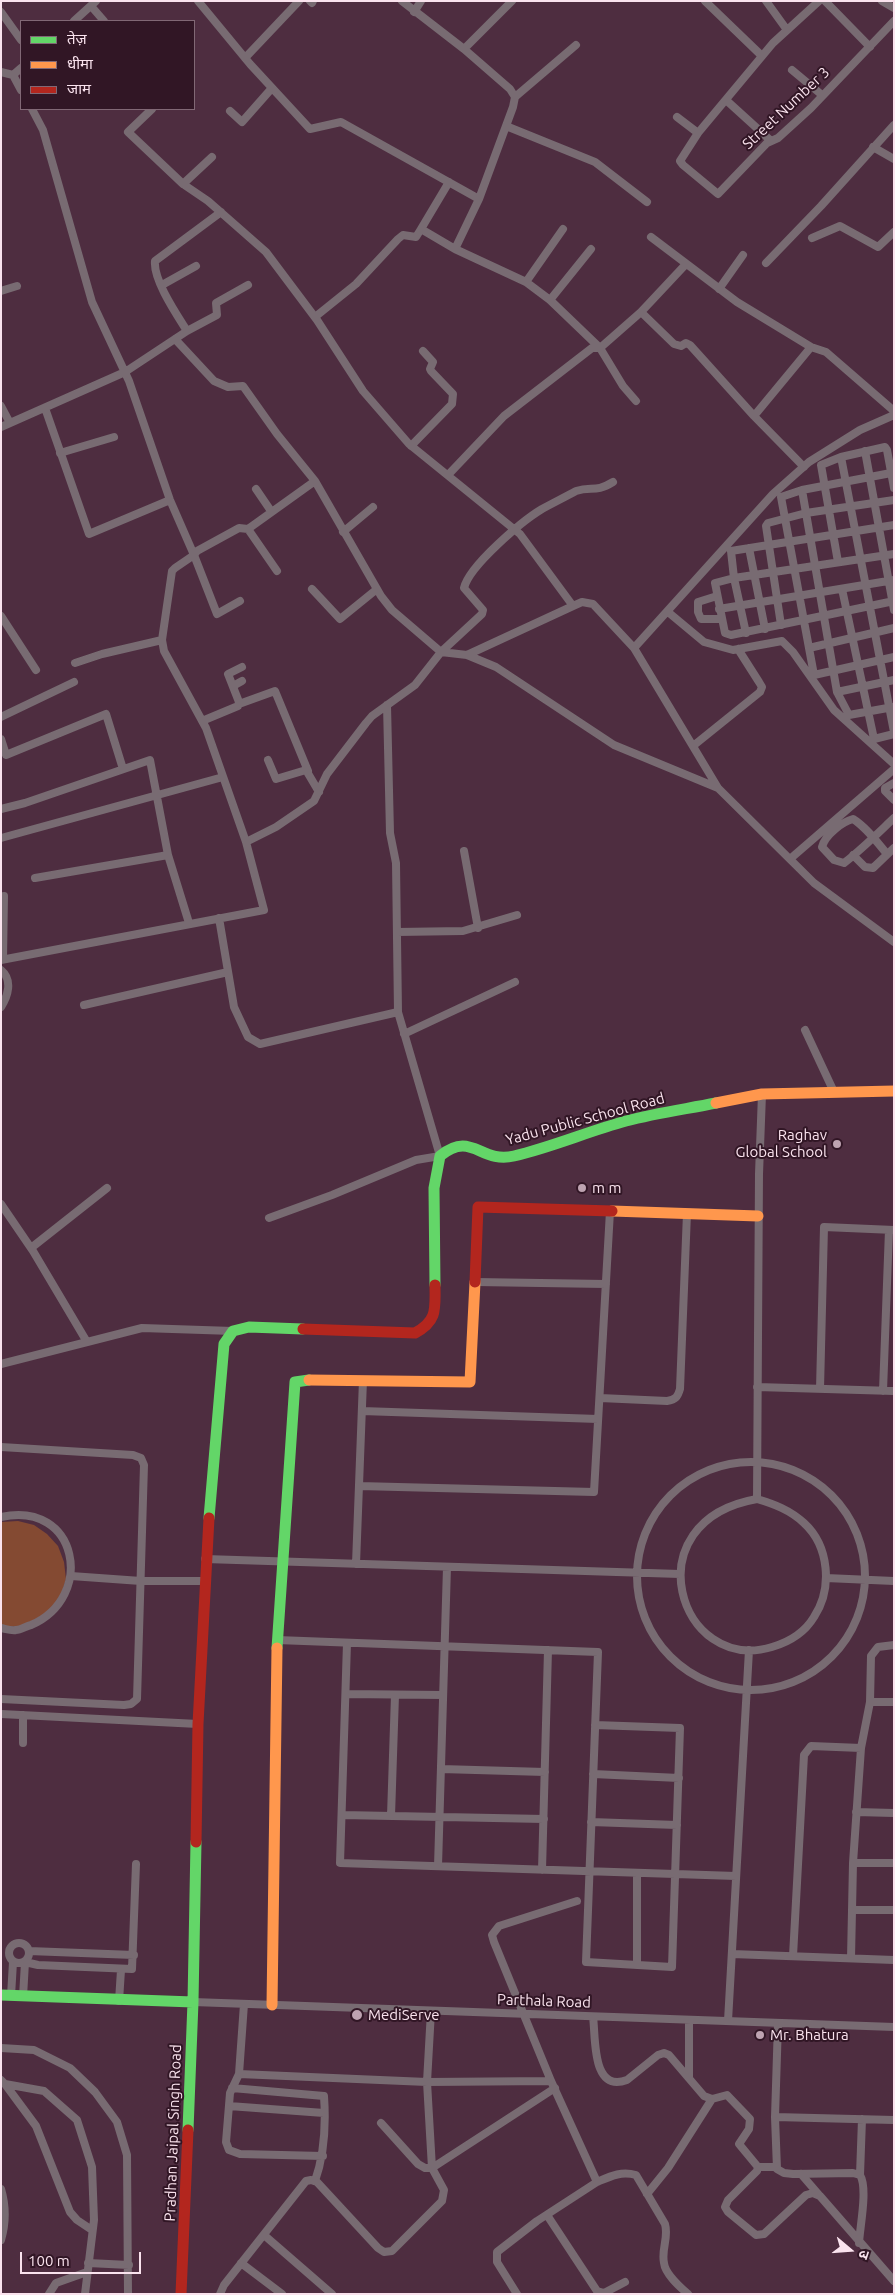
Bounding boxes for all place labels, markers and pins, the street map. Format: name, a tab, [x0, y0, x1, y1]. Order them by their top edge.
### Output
place label: Raghav Global School	[736, 1126, 827, 1161]
marker: Raghav Global School	[831, 1138, 843, 1150]
place label: m m	[592, 1179, 621, 1197]
marker: m m	[576, 1182, 588, 1194]
place label: MediServe	[368, 2006, 439, 2024]
marker: MediServe	[350, 2008, 364, 2022]
place label: Mr. Bhatura	[770, 2026, 849, 2044]
marker: Mr. Bhatura	[754, 2029, 766, 2041]

